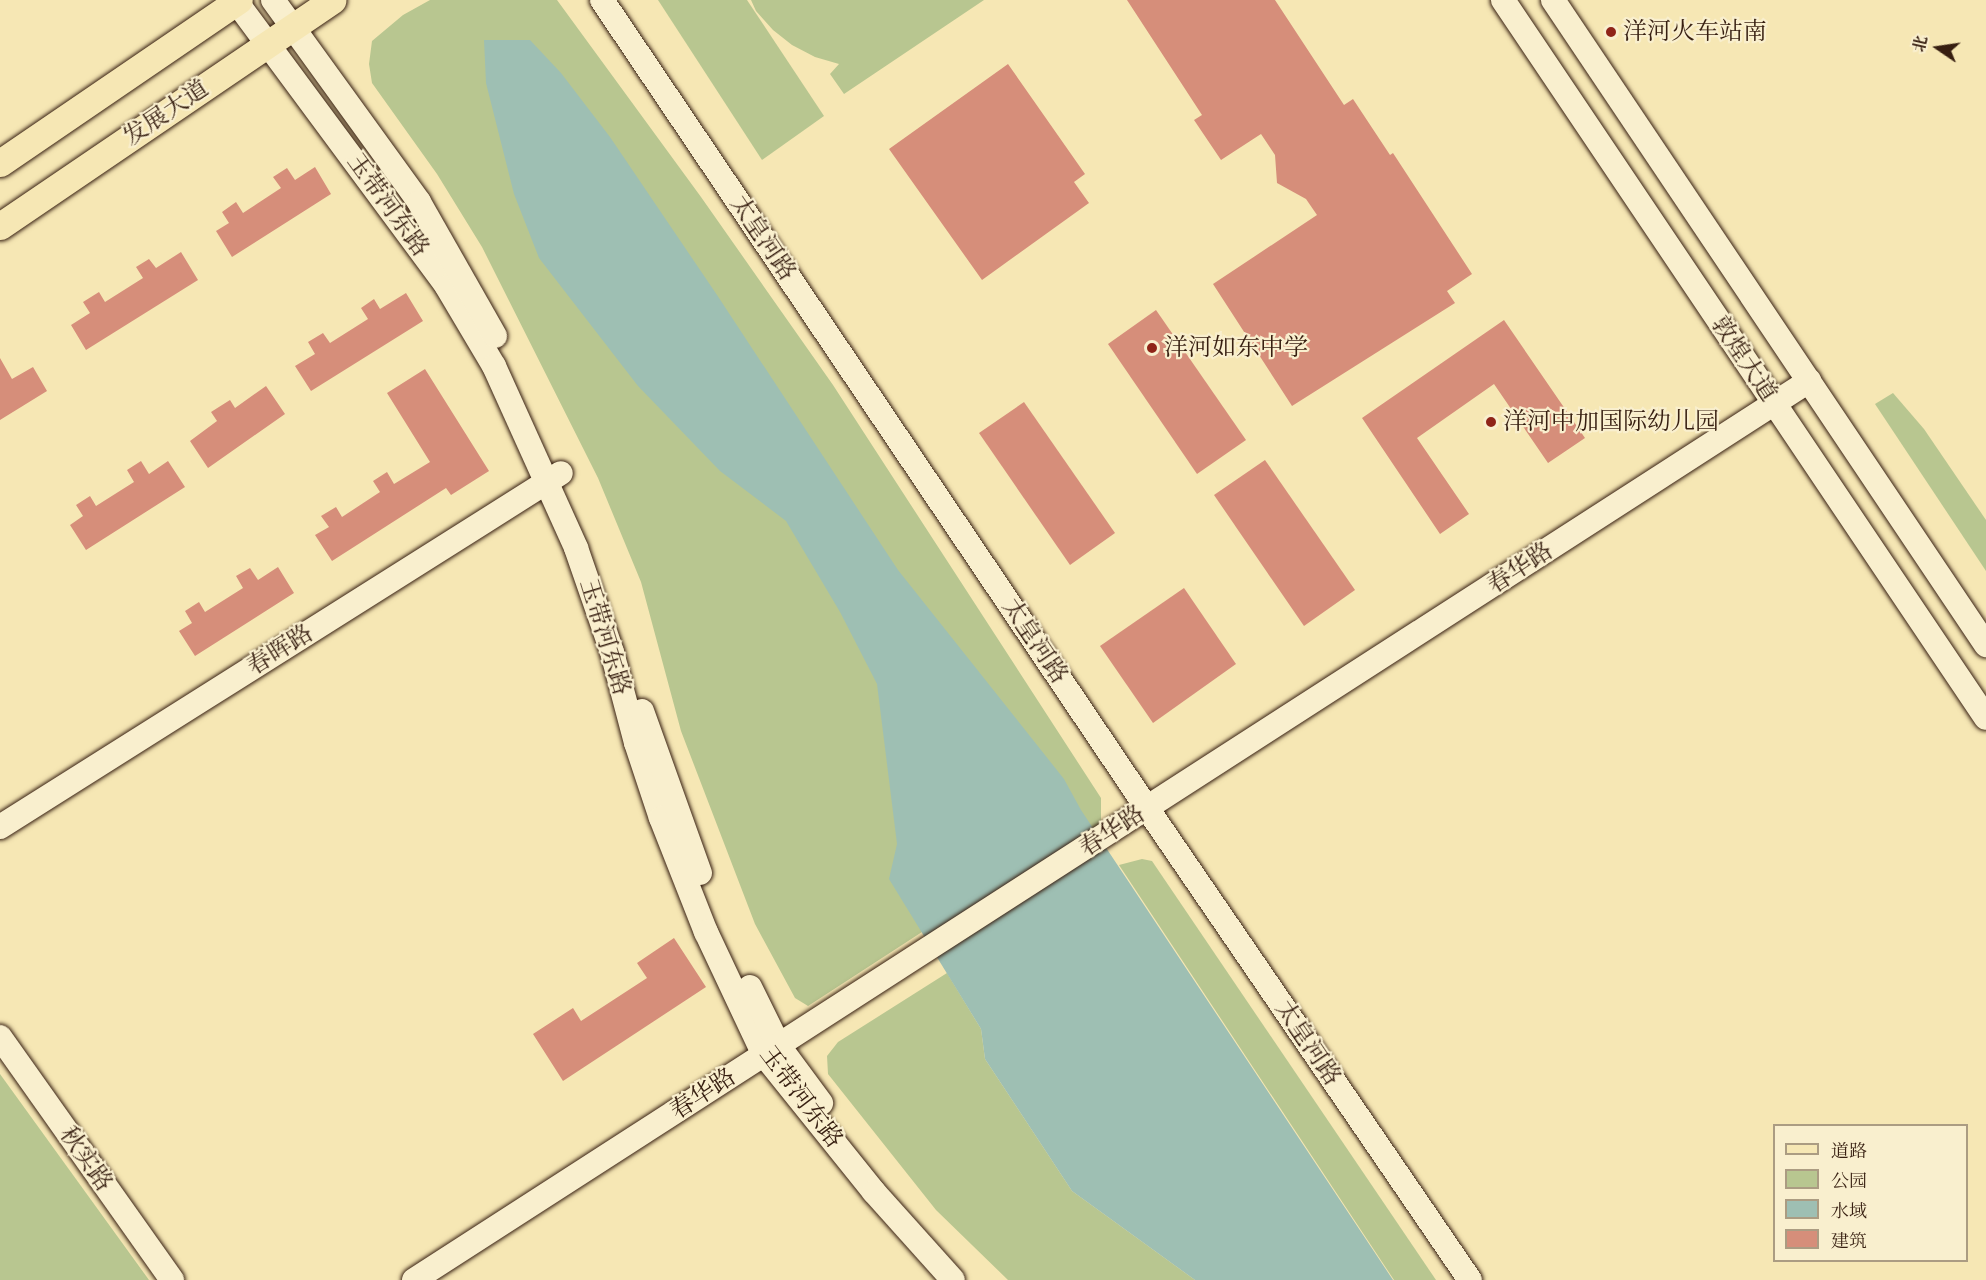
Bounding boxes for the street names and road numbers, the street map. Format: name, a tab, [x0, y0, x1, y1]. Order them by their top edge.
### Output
street label: 发展大道	[118, 74, 214, 152]
street label: 玉带河东路	[341, 148, 435, 262]
street label: 太皇河路	[724, 190, 802, 286]
street label: 敦煌大道	[1705, 311, 1783, 407]
street label: 春华路	[1482, 536, 1558, 600]
street label: 玉带河东路	[574, 575, 636, 699]
street label: 太皇河路	[996, 593, 1074, 689]
street label: 春晖路	[242, 619, 318, 681]
street label: 春华路	[1074, 799, 1150, 863]
street label: 太皇河路	[1269, 995, 1347, 1091]
street label: 玉带河东路	[753, 1040, 849, 1154]
street label: 春华路	[665, 1062, 741, 1126]
street label: 秋实路	[54, 1121, 118, 1197]

